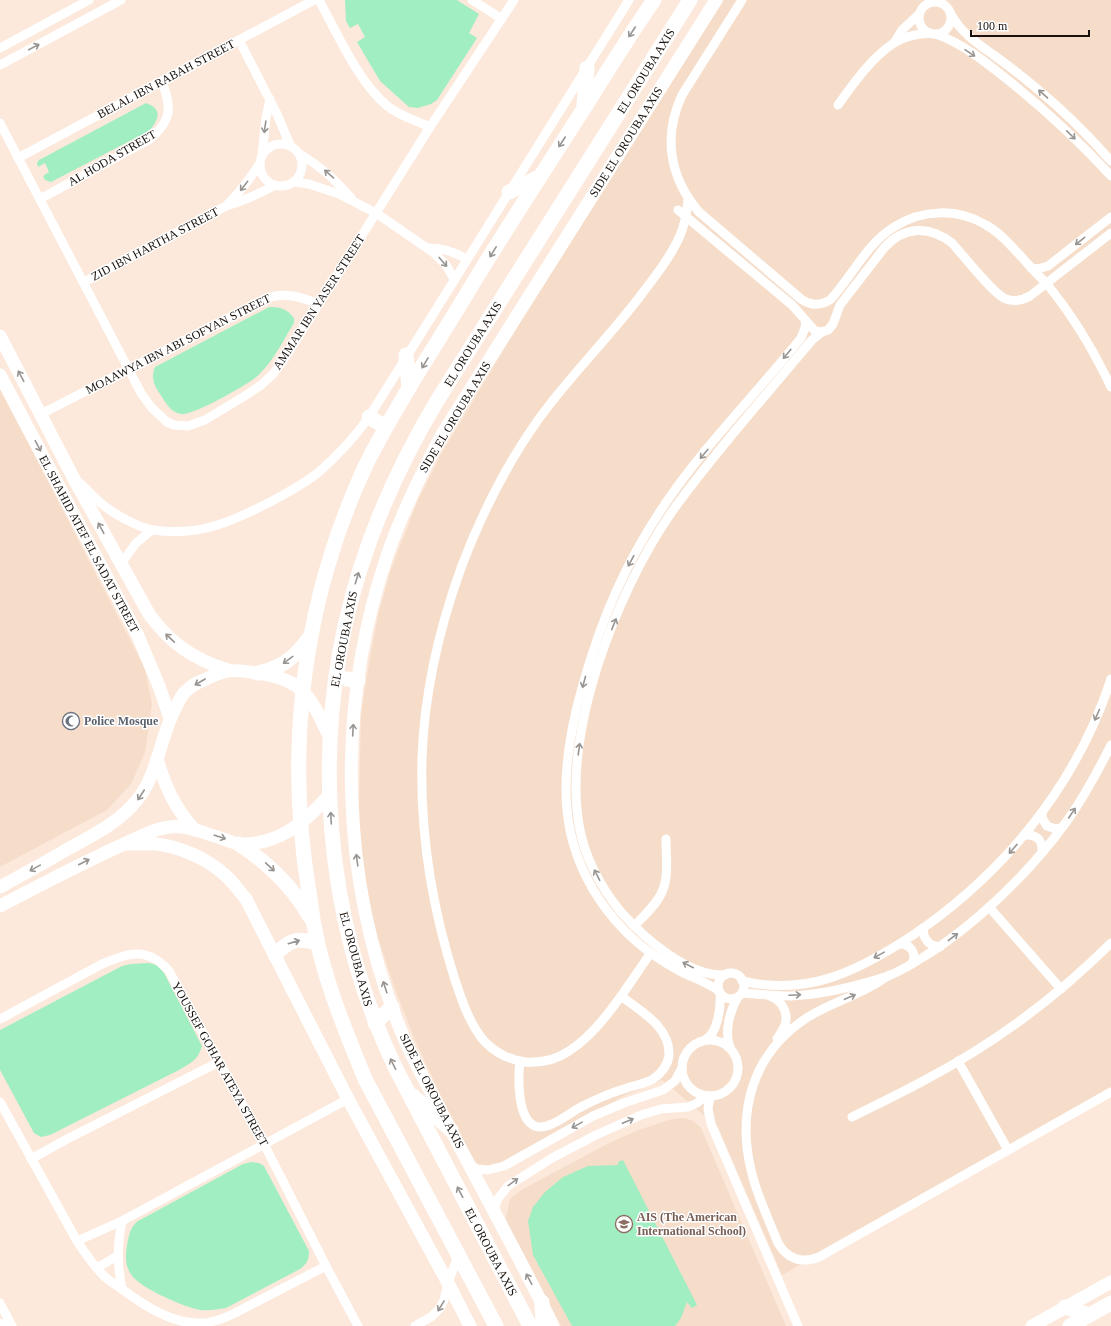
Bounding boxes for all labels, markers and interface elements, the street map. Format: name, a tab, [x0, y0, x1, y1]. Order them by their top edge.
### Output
scale bar	[971, 12, 1089, 38]
text: 100 m	[977, 19, 1008, 33]
street label: EL OROUBA AXIS	[614, 26, 678, 116]
one-way arrow	[628, 27, 636, 38]
street label: BELAL IBN RABAH STREET	[95, 36, 238, 121]
one-way arrow	[28, 42, 40, 50]
one-way arrow	[965, 49, 976, 57]
street label: SIDE EL OROUBA AXIS	[586, 84, 666, 200]
one-way arrow	[1038, 90, 1049, 99]
one-way arrow	[261, 120, 269, 133]
street label: AL HODA STREET	[65, 127, 159, 189]
one-way arrow	[1065, 130, 1075, 139]
one-way arrow	[558, 136, 566, 147]
one-way arrow	[324, 170, 334, 179]
one-way arrow	[240, 181, 249, 192]
street label: ZID IBN HARTHA STREET	[89, 204, 222, 284]
street label: AMMAR IBN YASER STREET	[270, 231, 368, 372]
one-way arrow	[1075, 237, 1086, 245]
one-way arrow	[488, 246, 496, 258]
one-way arrow	[438, 257, 447, 268]
street label: MOAAWYA IBN ABI SOFYAN STREET	[83, 291, 273, 397]
street label: EL OROUBA AXIS	[441, 299, 505, 389]
one-way arrow	[783, 349, 792, 359]
one-way arrow	[420, 357, 428, 369]
street label: SIDE EL OROUBA AXIS	[416, 359, 494, 475]
one-way arrow	[17, 370, 24, 382]
one-way arrow	[35, 440, 42, 452]
one-way arrow	[699, 448, 708, 459]
street label: EL SHAHID ATEF EL SADAT STREET	[36, 453, 142, 636]
one-way arrow	[97, 522, 105, 534]
one-way arrow	[627, 555, 634, 567]
one-way arrow	[354, 572, 361, 585]
street label: EL OROUBA AXIS	[328, 590, 360, 688]
one-way arrow	[610, 619, 618, 631]
one-way arrow	[165, 634, 175, 643]
one-way arrow	[283, 656, 294, 665]
one-way arrow	[579, 675, 587, 688]
one-way arrow	[194, 679, 206, 687]
one-way arrow	[1093, 709, 1100, 721]
mosque icon: Police Mosque	[61, 711, 81, 731]
place label: Police Mosque	[84, 714, 159, 728]
one-way arrow	[349, 724, 356, 737]
one-way arrow	[575, 743, 583, 756]
one-way arrow	[137, 789, 145, 800]
one-way arrow	[1068, 808, 1076, 819]
one-way arrow	[327, 812, 334, 825]
one-way arrow	[213, 834, 226, 841]
one-way arrow	[1009, 843, 1018, 853]
one-way arrow	[353, 854, 361, 867]
one-way arrow	[78, 858, 90, 865]
one-way arrow	[265, 862, 275, 872]
one-way arrow	[29, 864, 41, 872]
one-way arrow	[593, 869, 600, 881]
street label: EL OROUBA AXIS	[337, 910, 375, 1008]
one-way arrow	[948, 932, 959, 941]
one-way arrow	[288, 938, 301, 945]
one-way arrow	[873, 952, 885, 960]
one-way arrow	[682, 961, 694, 968]
street label: YOUSSEF GOHAR ATEYA STREET	[169, 979, 271, 1149]
one-way arrow	[381, 981, 389, 993]
one-way arrow	[788, 992, 801, 999]
one-way arrow	[843, 993, 855, 1000]
street label: SIDE EL OROUBA AXIS	[397, 1031, 467, 1151]
one-way arrow	[389, 1059, 396, 1071]
one-way arrow	[621, 1117, 633, 1124]
one-way arrow	[571, 1122, 583, 1130]
one-way arrow	[507, 1178, 518, 1186]
one-way arrow	[456, 1186, 463, 1198]
street label: EL OROUBA AXIS	[462, 1206, 520, 1298]
place label: AIS (The American International School)	[637, 1210, 746, 1238]
school or university icon: AIS (The American International School)	[614, 1214, 634, 1234]
one-way arrow	[525, 1273, 532, 1285]
one-way arrow	[436, 1300, 444, 1312]

